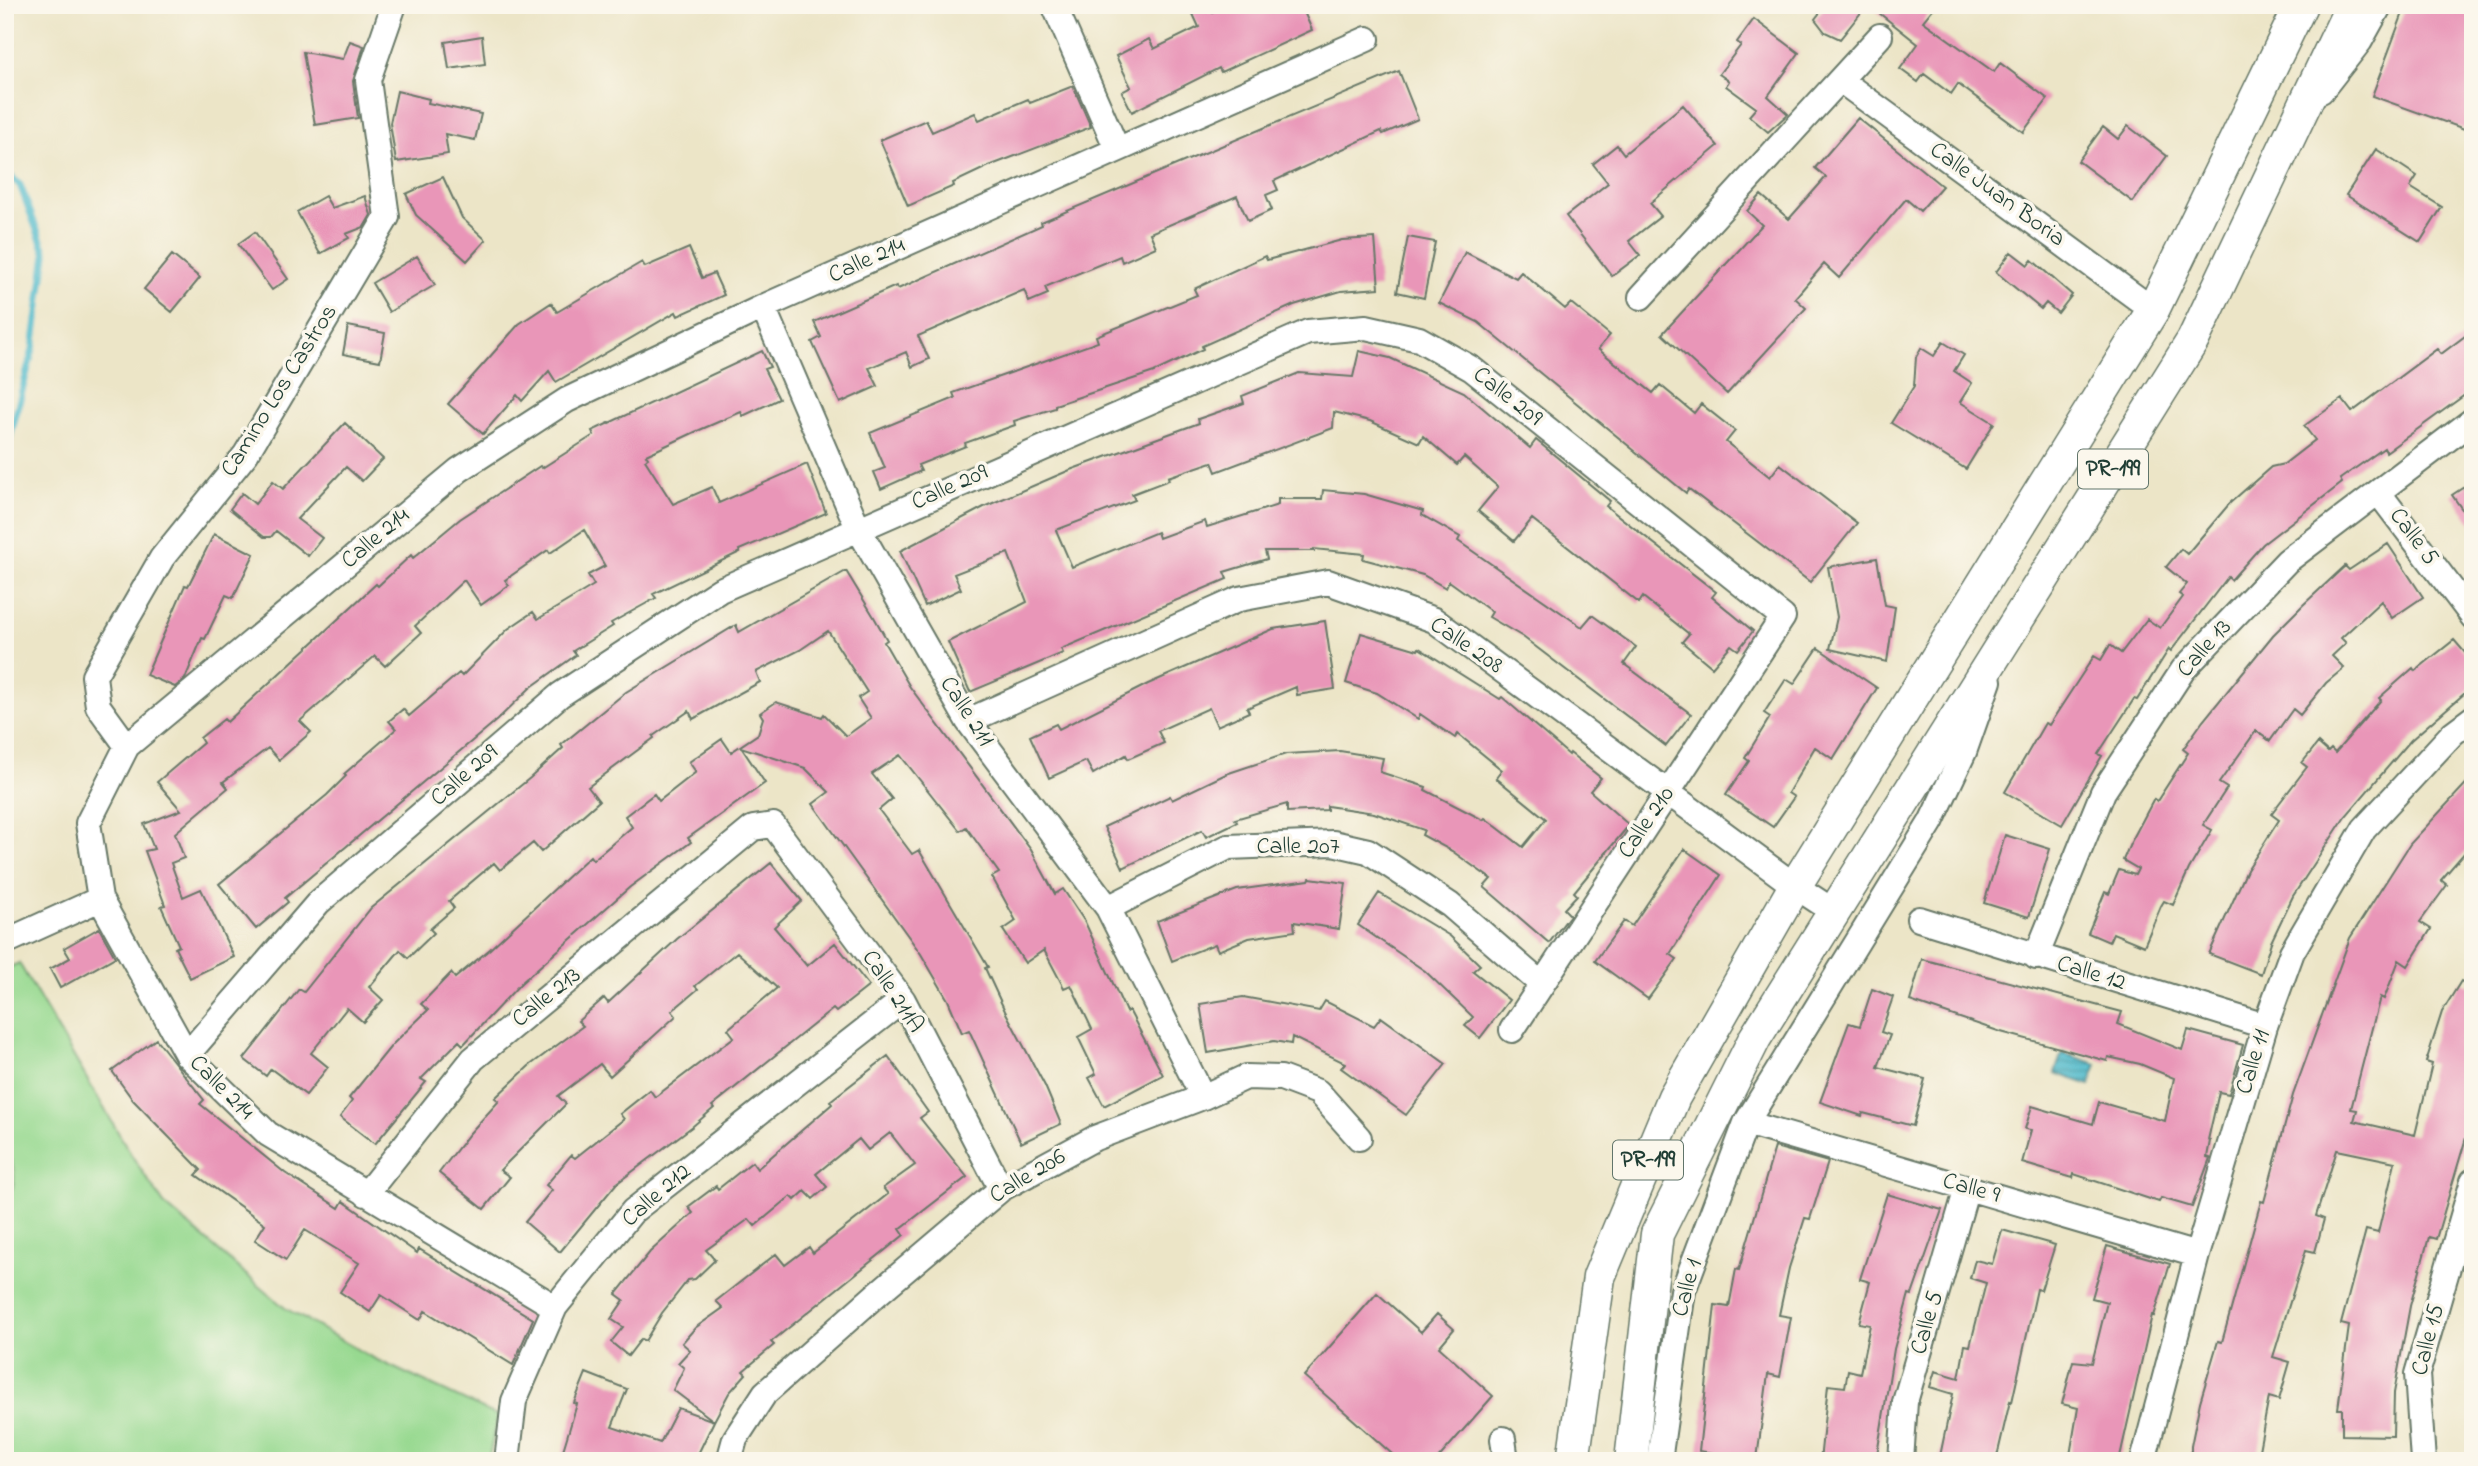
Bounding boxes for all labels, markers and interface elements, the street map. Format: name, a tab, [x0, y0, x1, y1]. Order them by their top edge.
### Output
street label: Calle Juan Boria	[1922, 134, 2072, 256]
street label: Calle 214	[823, 229, 911, 293]
street label: Camino Los Castros	[213, 298, 347, 484]
street label: Calle 209	[1465, 358, 1550, 436]
road number: PR-199	[2078, 449, 2148, 489]
street label: Calle 209	[906, 455, 995, 520]
street label: Calle 214	[334, 500, 418, 578]
street label: Calle 5	[2380, 501, 2447, 574]
street label: Calle 208	[1422, 608, 1510, 684]
street label: Calle 13	[2169, 612, 2241, 686]
street label: Calle 211	[930, 670, 1002, 755]
street label: Calle 209	[423, 736, 507, 816]
street label: Calle 210	[1610, 780, 1684, 866]
street label: Calle 207	[1256, 830, 1340, 865]
street label: Calle 211A	[852, 943, 932, 1041]
street label: Calle 12	[2052, 947, 2130, 1001]
street label: Calle 213	[505, 959, 589, 1037]
street label: Calle 11	[2228, 1025, 2281, 1099]
street label: Calle 214	[180, 1047, 262, 1129]
street label: Calle 206	[983, 1140, 1073, 1214]
road number: PR-199	[1613, 1140, 1683, 1180]
street label: Calle 212	[614, 1156, 700, 1236]
street label: Calle 9	[1938, 1164, 2005, 1214]
street label: Calle 1	[1664, 1255, 1713, 1321]
street label: Calle 5	[1902, 1287, 1954, 1359]
street label: Calle 15	[2403, 1300, 2455, 1379]

